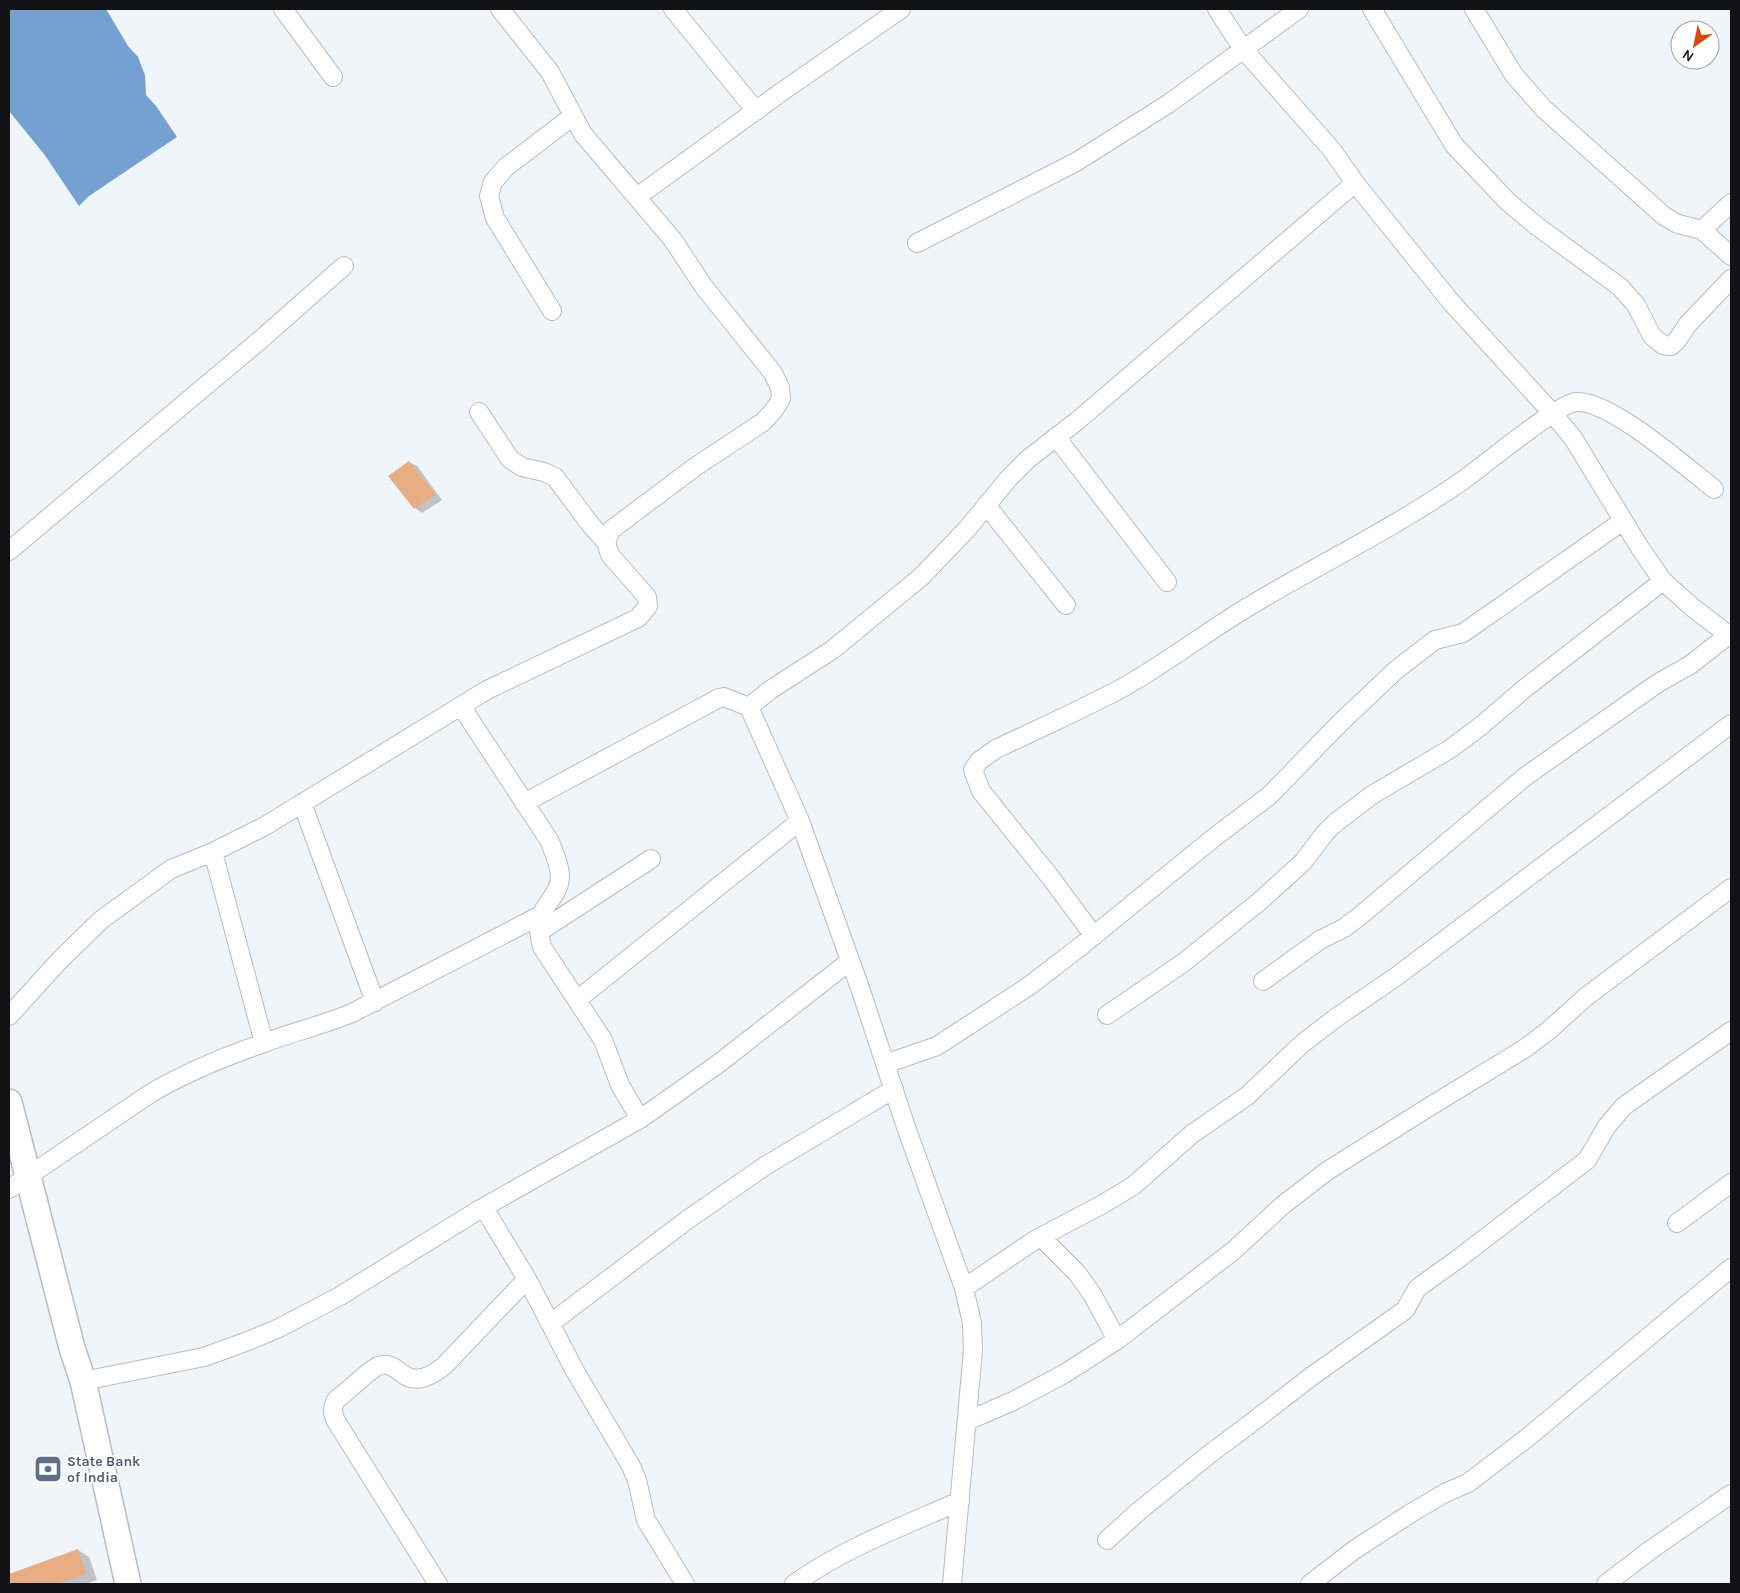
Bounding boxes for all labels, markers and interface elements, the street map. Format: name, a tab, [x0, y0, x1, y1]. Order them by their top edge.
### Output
north arrow	[1670, 20, 1720, 70]
text: N	[1679, 46, 1697, 65]
place label: State Bank of India	[67, 1453, 141, 1486]
bank icon: State Bank of India	[33, 1454, 63, 1484]

